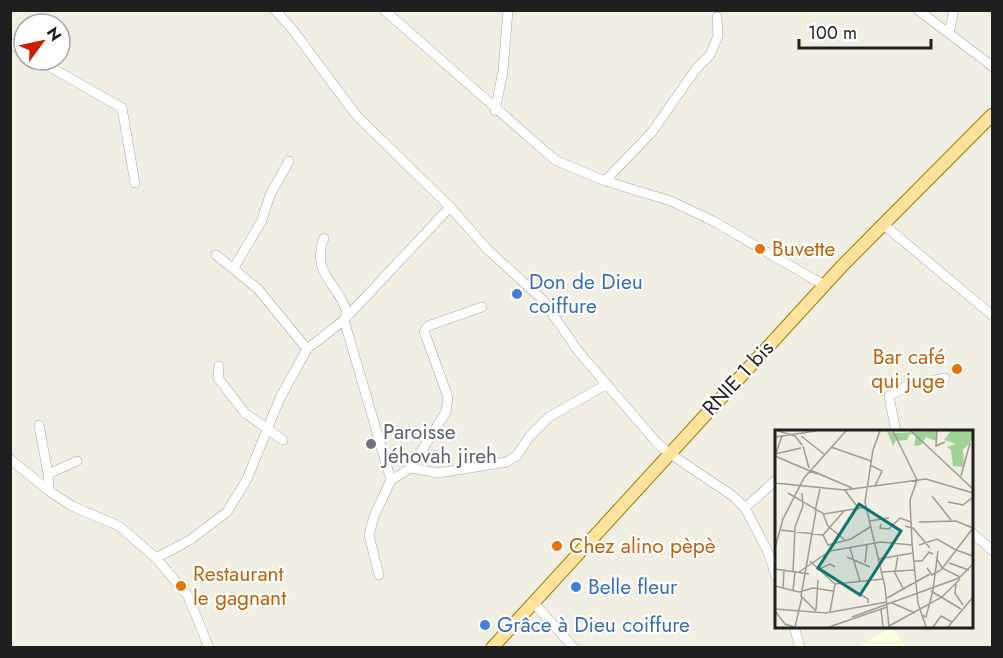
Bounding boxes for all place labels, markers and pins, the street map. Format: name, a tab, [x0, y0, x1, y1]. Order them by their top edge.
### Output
place label: Buvette	[772, 234, 836, 264]
marker: Buvette	[753, 242, 767, 256]
place label: Don de Dieu coiffure	[529, 267, 643, 321]
marker: Don de Dieu coiffure	[510, 287, 524, 301]
place label: Bar café qui juge	[871, 342, 945, 396]
marker: Bar café qui juge	[950, 362, 964, 376]
place label: Paroisse Jéhovah jireh	[380, 417, 497, 471]
marker: Paroisse Jéhovah jireh	[364, 437, 378, 451]
place label: Chez alino pèpè	[569, 531, 716, 561]
marker: Chez alino pèpè	[550, 539, 564, 553]
place label: Restaurant le gagnant	[193, 559, 286, 613]
place label: Belle fleur	[588, 572, 678, 602]
marker: Restaurant le gagnant	[174, 579, 188, 593]
marker: Belle fleur	[569, 580, 583, 594]
place label: Grâce à Dieu coiffure	[497, 610, 690, 640]
marker: Grâce à Dieu coiffure	[478, 618, 492, 632]

